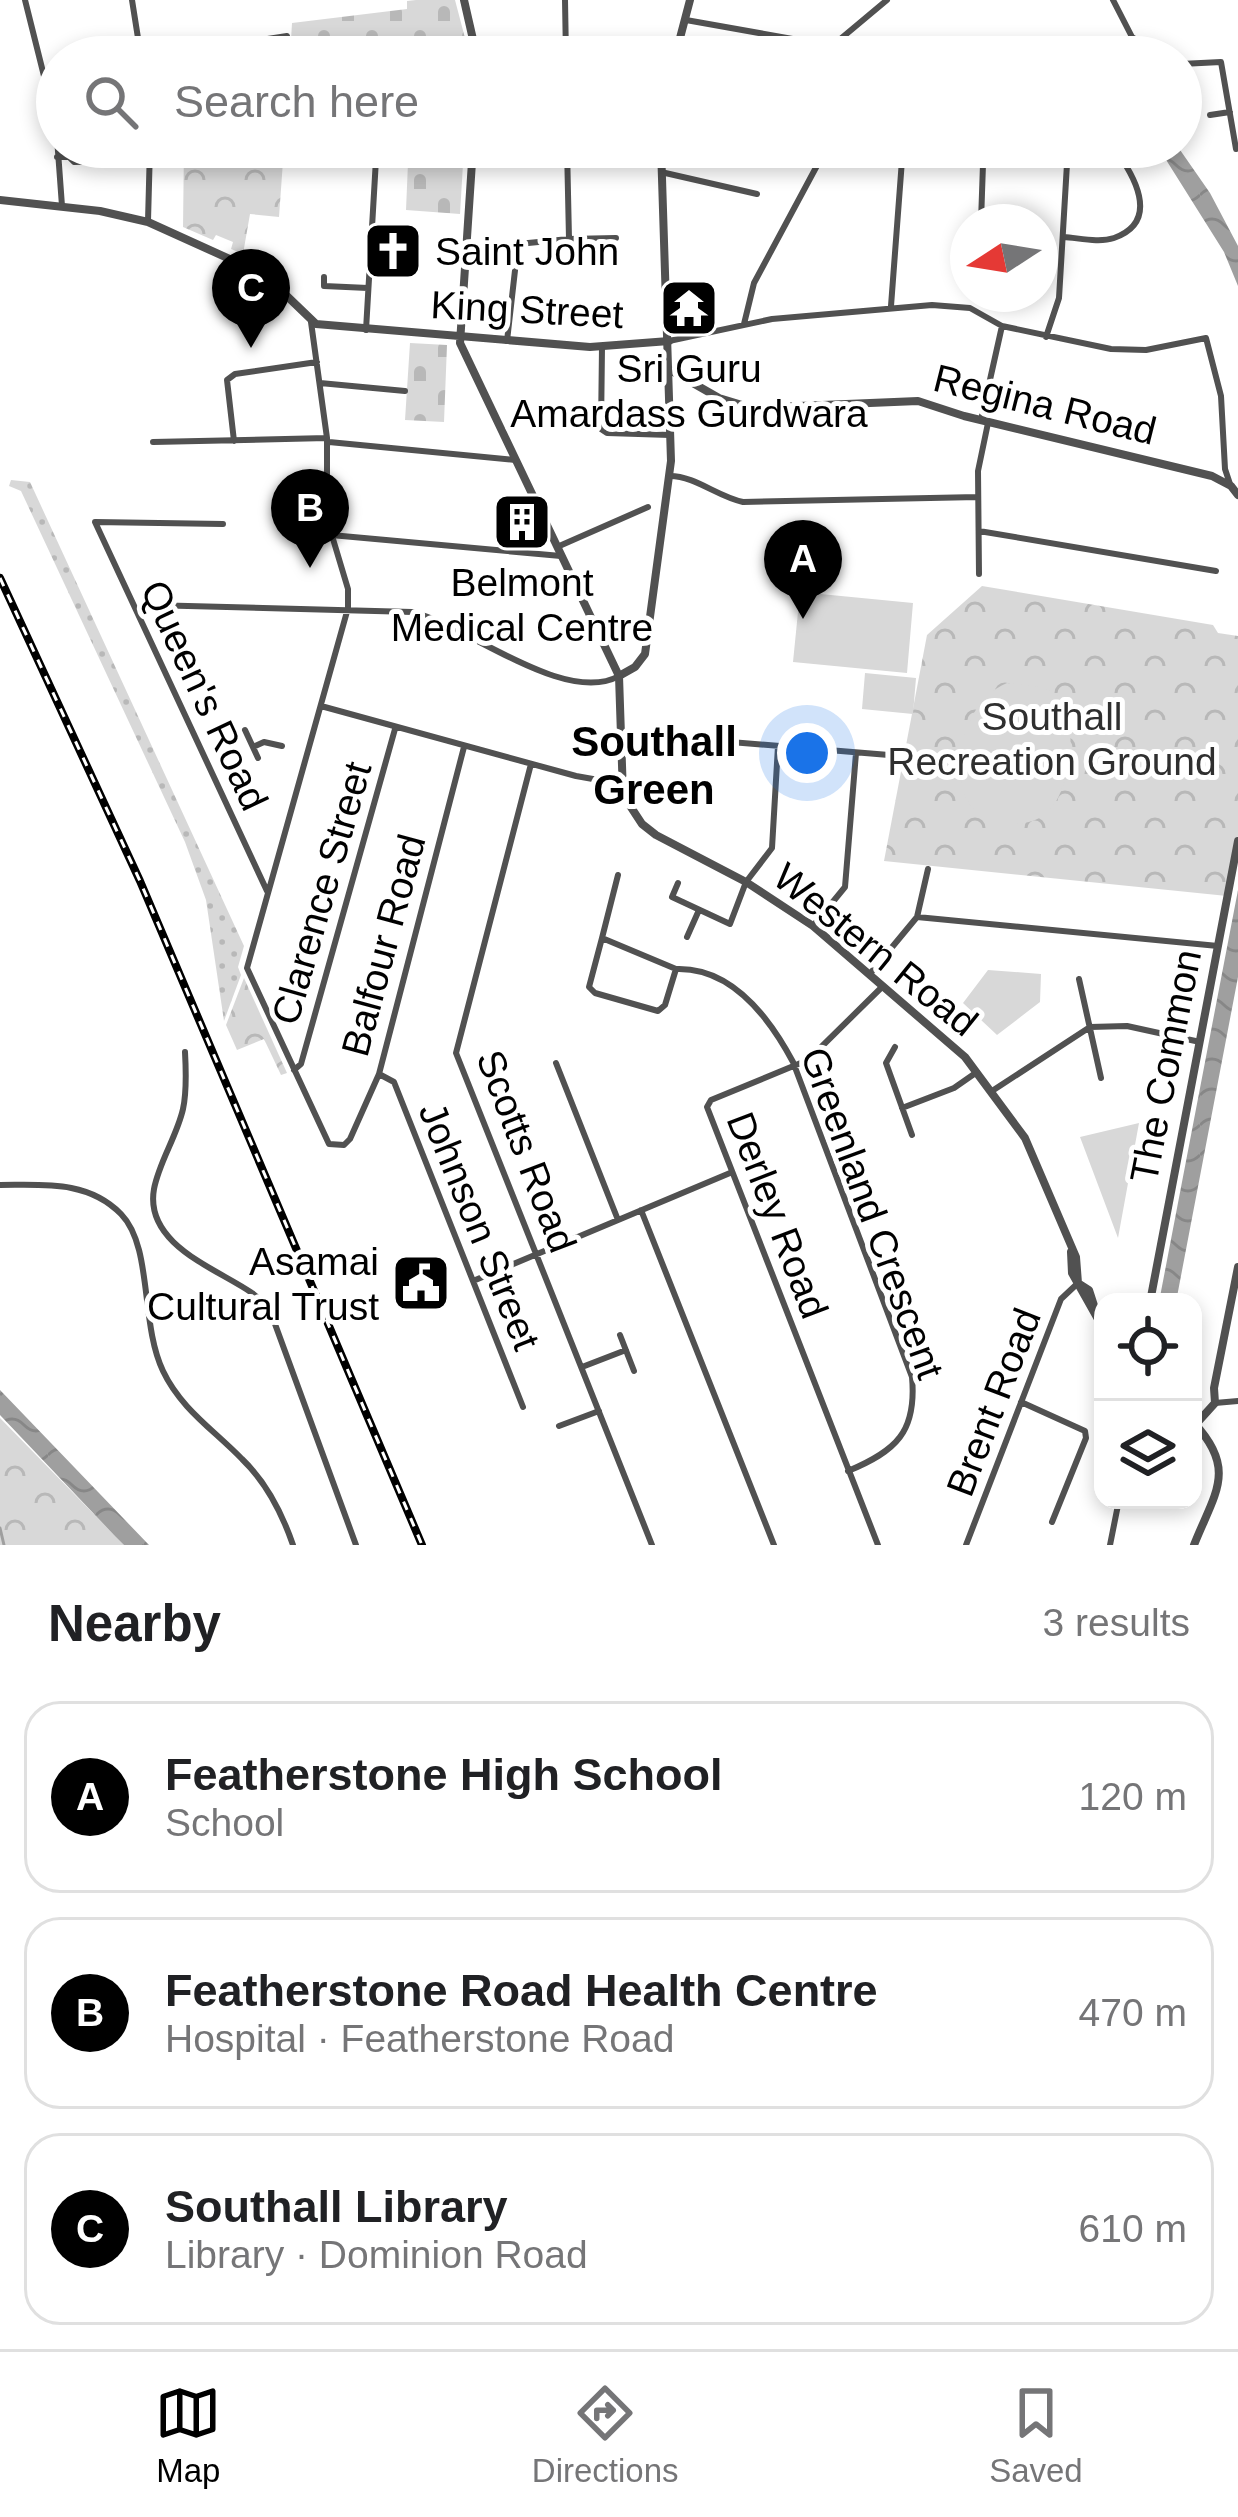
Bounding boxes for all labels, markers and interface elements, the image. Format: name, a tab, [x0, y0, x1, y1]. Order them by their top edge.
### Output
search box	[36, 36, 1202, 168]
icon: search	[78, 69, 144, 135]
text: Search here	[174, 76, 419, 127]
north arrow	[950, 204, 1058, 312]
church icon: Saint John	[362, 220, 424, 282]
place label: Saint John	[435, 230, 619, 273]
pin: C	[212, 249, 290, 348]
temple icon: Sri Guru Amardass Gurdwara	[658, 277, 720, 339]
street label: King Street	[430, 283, 625, 336]
place label: Sri Guru Amardass Gurdwara	[510, 347, 868, 435]
street label: Regina Road	[929, 356, 1161, 453]
pin: B	[271, 469, 349, 568]
building icon: Belmont Medical Centre	[491, 491, 553, 553]
pin: A	[764, 520, 842, 619]
place label: Belmont Medical Centre	[391, 561, 653, 649]
street label: Queen's Road	[133, 574, 276, 817]
park label: Southall Recreation Ground	[887, 695, 1217, 783]
district label: Southall Green	[571, 718, 737, 813]
your location	[777, 723, 837, 783]
street label: Clarence Street	[263, 757, 380, 1029]
street label: Balfour Road	[333, 830, 434, 1061]
street label: Western Road	[766, 854, 986, 1044]
street label: The Common	[1122, 946, 1209, 1186]
street label: Greenland Crescent	[793, 1042, 952, 1385]
street label: Scotts Road	[468, 1044, 585, 1258]
street label: Johnson Street	[410, 1097, 549, 1356]
street label: Derley Road	[719, 1106, 836, 1324]
place label: Asamai Cultural Trust	[147, 1240, 379, 1328]
public building icon: Asamai Cultural Trust	[390, 1252, 452, 1314]
map controls	[1094, 1293, 1202, 1509]
button: locate	[1094, 1293, 1202, 1401]
street label: Brent Road	[938, 1302, 1049, 1502]
button: layers	[1094, 1401, 1202, 1509]
text: Nearby	[48, 1595, 221, 1652]
text: 3 results	[1043, 1601, 1190, 1644]
text: Featherstone High School	[165, 1749, 723, 1800]
text: A	[76, 1775, 104, 1818]
text: 120 m	[1079, 1775, 1187, 1818]
text: School	[165, 1801, 284, 1844]
text: Featherstone Road Health Centre	[165, 1965, 878, 2016]
text: B	[76, 1991, 104, 2034]
text: 470 m	[1079, 1991, 1187, 2034]
text: Hospital · Featherstone Road	[165, 2017, 674, 2060]
text: Southall Library	[165, 2181, 508, 2232]
text: C	[76, 2207, 104, 2250]
text: 610 m	[1079, 2207, 1187, 2250]
text: Library · Dominion Road	[165, 2233, 588, 2276]
tab: Map	[155, 2380, 221, 2490]
tab: Directions	[532, 2380, 679, 2490]
tab: Saved	[989, 2380, 1083, 2490]

